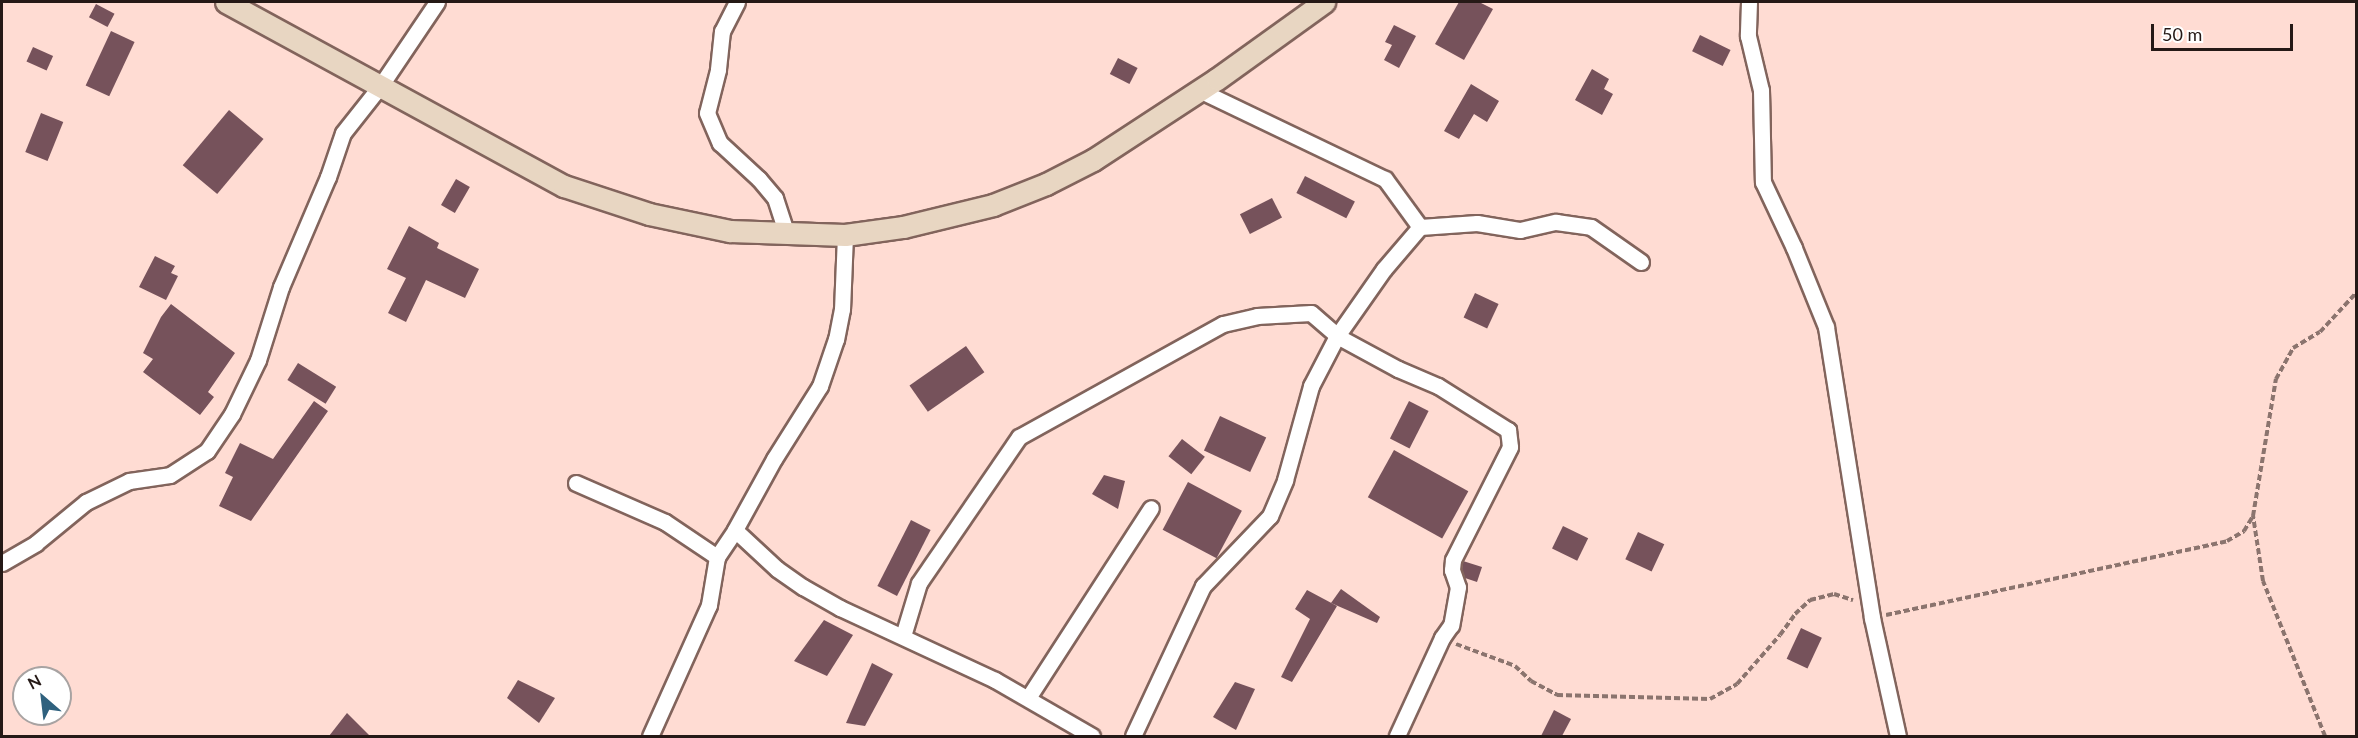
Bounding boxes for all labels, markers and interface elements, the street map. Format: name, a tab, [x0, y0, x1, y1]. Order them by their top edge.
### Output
scale bar	[2154, 12, 2296, 50]
text: 50 m	[2162, 23, 2202, 45]
north arrow	[12, 666, 72, 726]
text: N	[24, 670, 44, 693]

